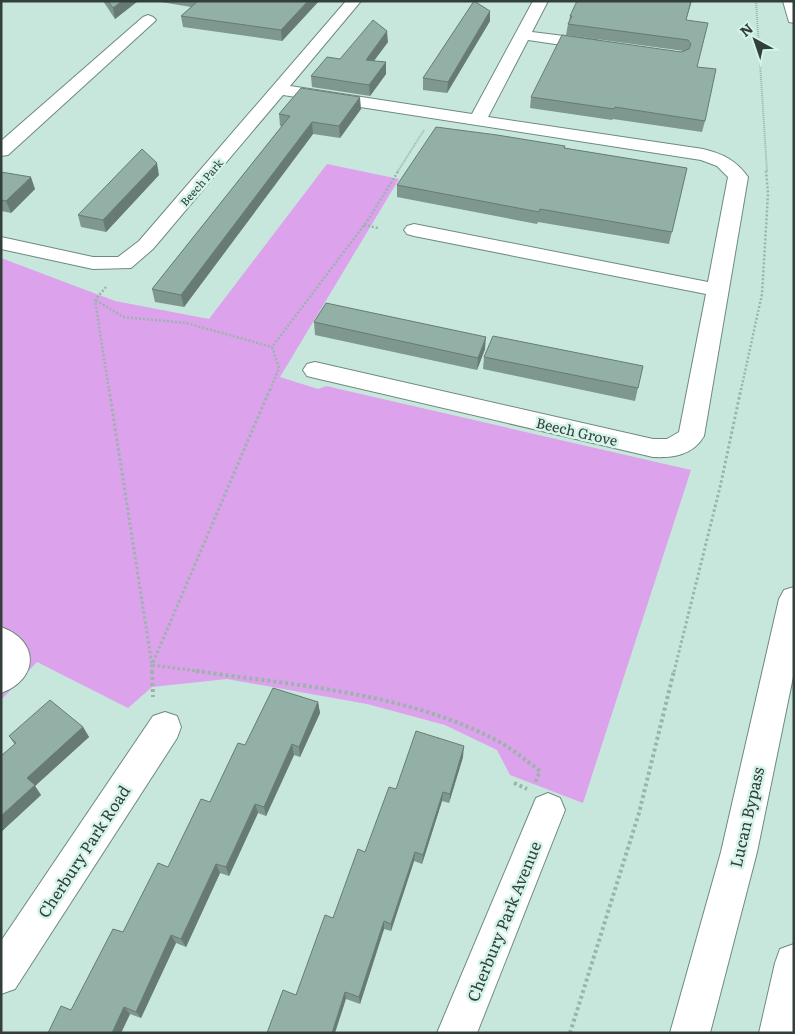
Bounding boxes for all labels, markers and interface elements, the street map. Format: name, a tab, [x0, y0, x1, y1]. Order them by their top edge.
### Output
north arrow	[730, 15, 780, 65]
text: N	[735, 18, 757, 41]
street label: Beech Park	[176, 155, 226, 209]
street label: Beech Grove	[534, 412, 620, 450]
street label: Lucan Bypass	[723, 764, 769, 870]
street label: Cherbury Park Road	[31, 780, 135, 922]
street label: Cherbury Park Avenue	[460, 837, 546, 1005]

